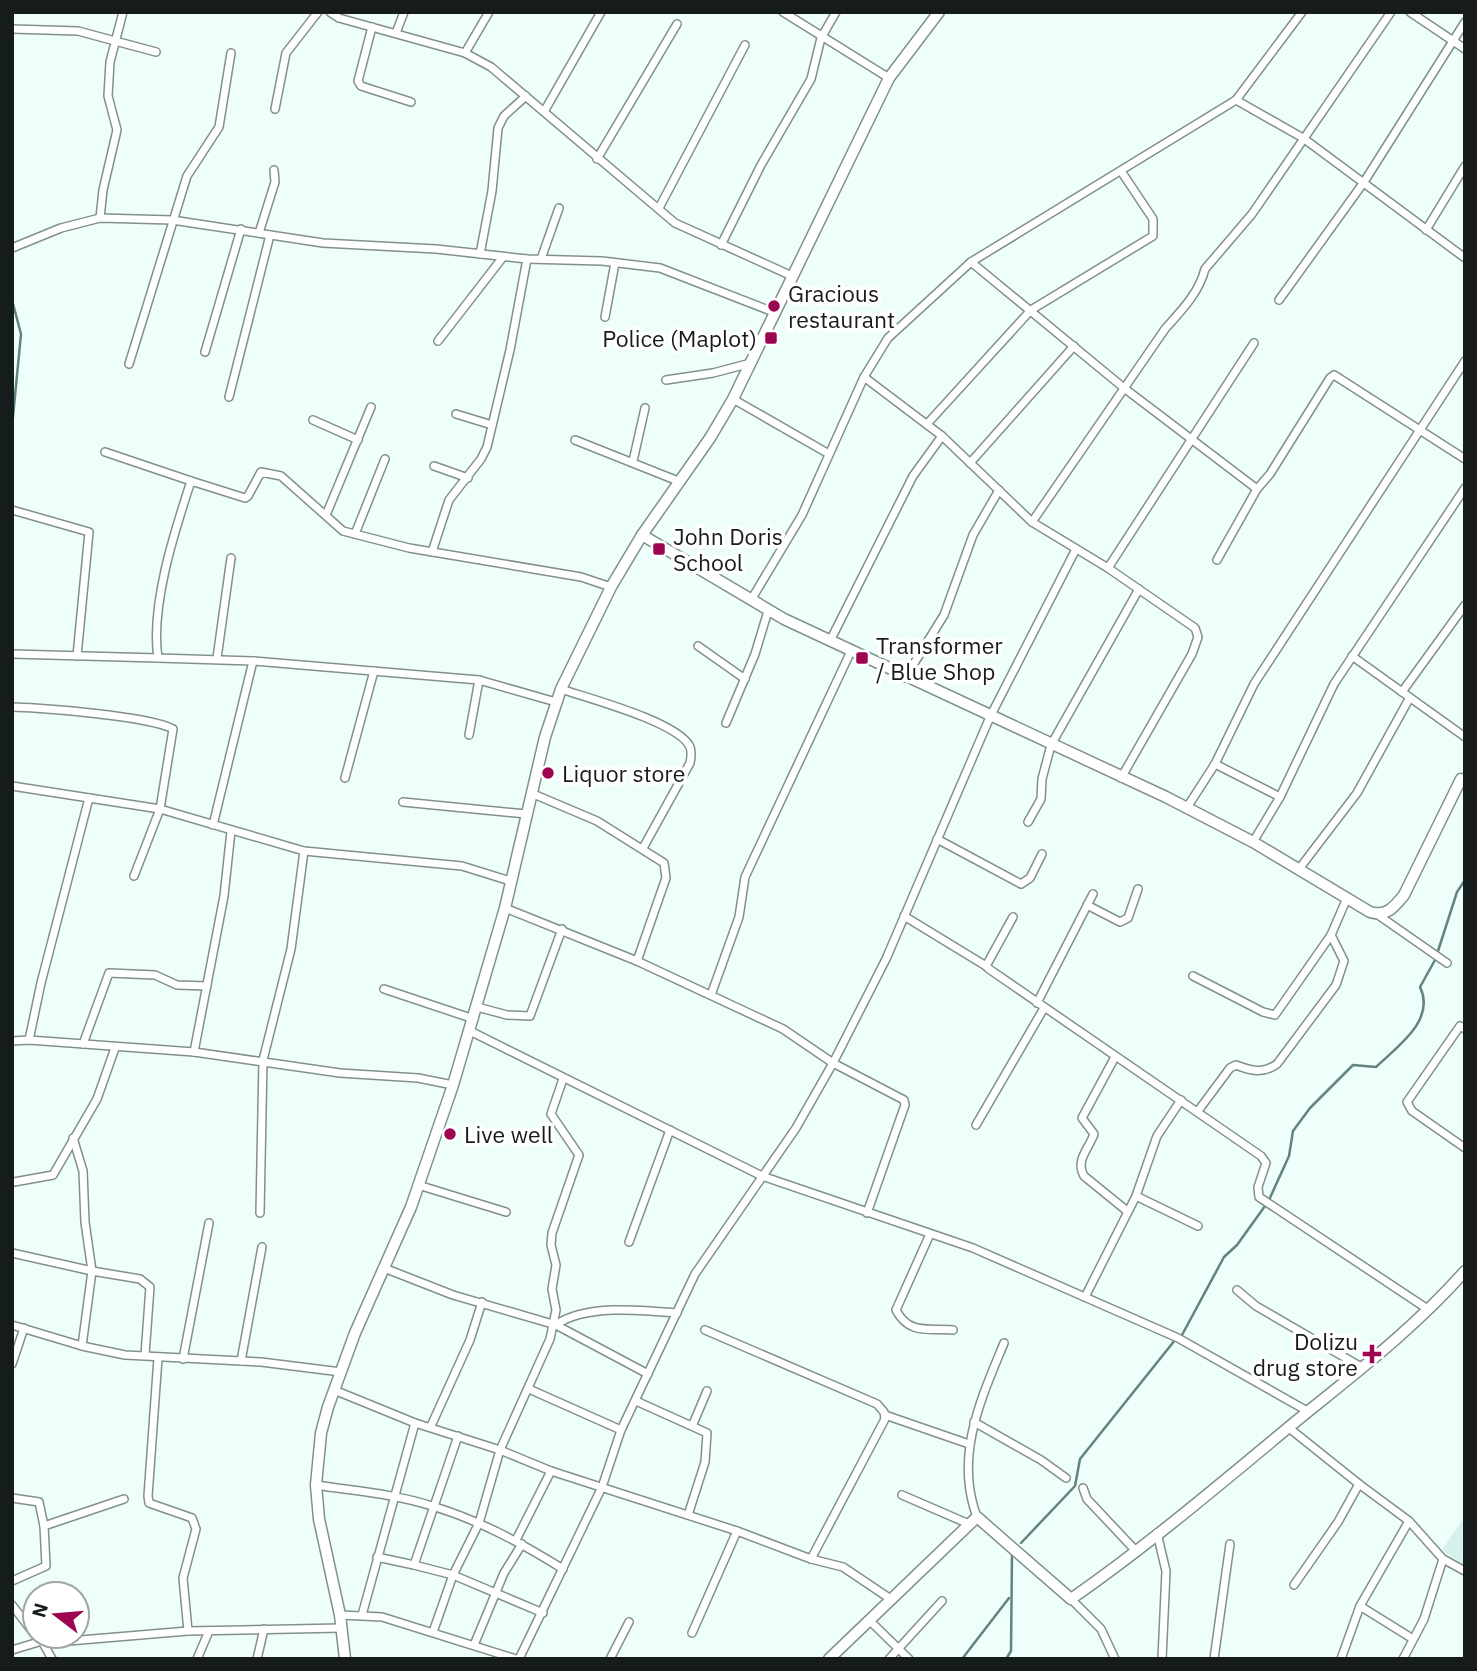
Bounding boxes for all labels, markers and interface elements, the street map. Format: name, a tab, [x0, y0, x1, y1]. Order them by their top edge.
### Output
place label: Gracious restaurant	[788, 278, 895, 334]
marker: Gracious restaurant	[766, 298, 782, 314]
place label: Police (Maplot)	[602, 323, 757, 353]
marker: Police (Maplot)	[763, 330, 779, 346]
place label: John Doris School	[673, 521, 783, 577]
marker: John Doris School	[651, 541, 667, 557]
place label: Transformer / Blue Shop	[876, 630, 1003, 686]
marker: Transformer / Blue Shop	[854, 650, 870, 666]
place label: Liquor store	[562, 758, 685, 788]
marker: Liquor store	[540, 765, 556, 781]
place label: Live well	[464, 1119, 553, 1149]
marker: Live well	[442, 1126, 458, 1142]
place label: Dolizu drug store	[1253, 1326, 1358, 1382]
marker: Dolizu drug store	[1364, 1346, 1380, 1362]
north arrow	[21, 1580, 91, 1650]
text: N	[26, 1600, 53, 1620]

